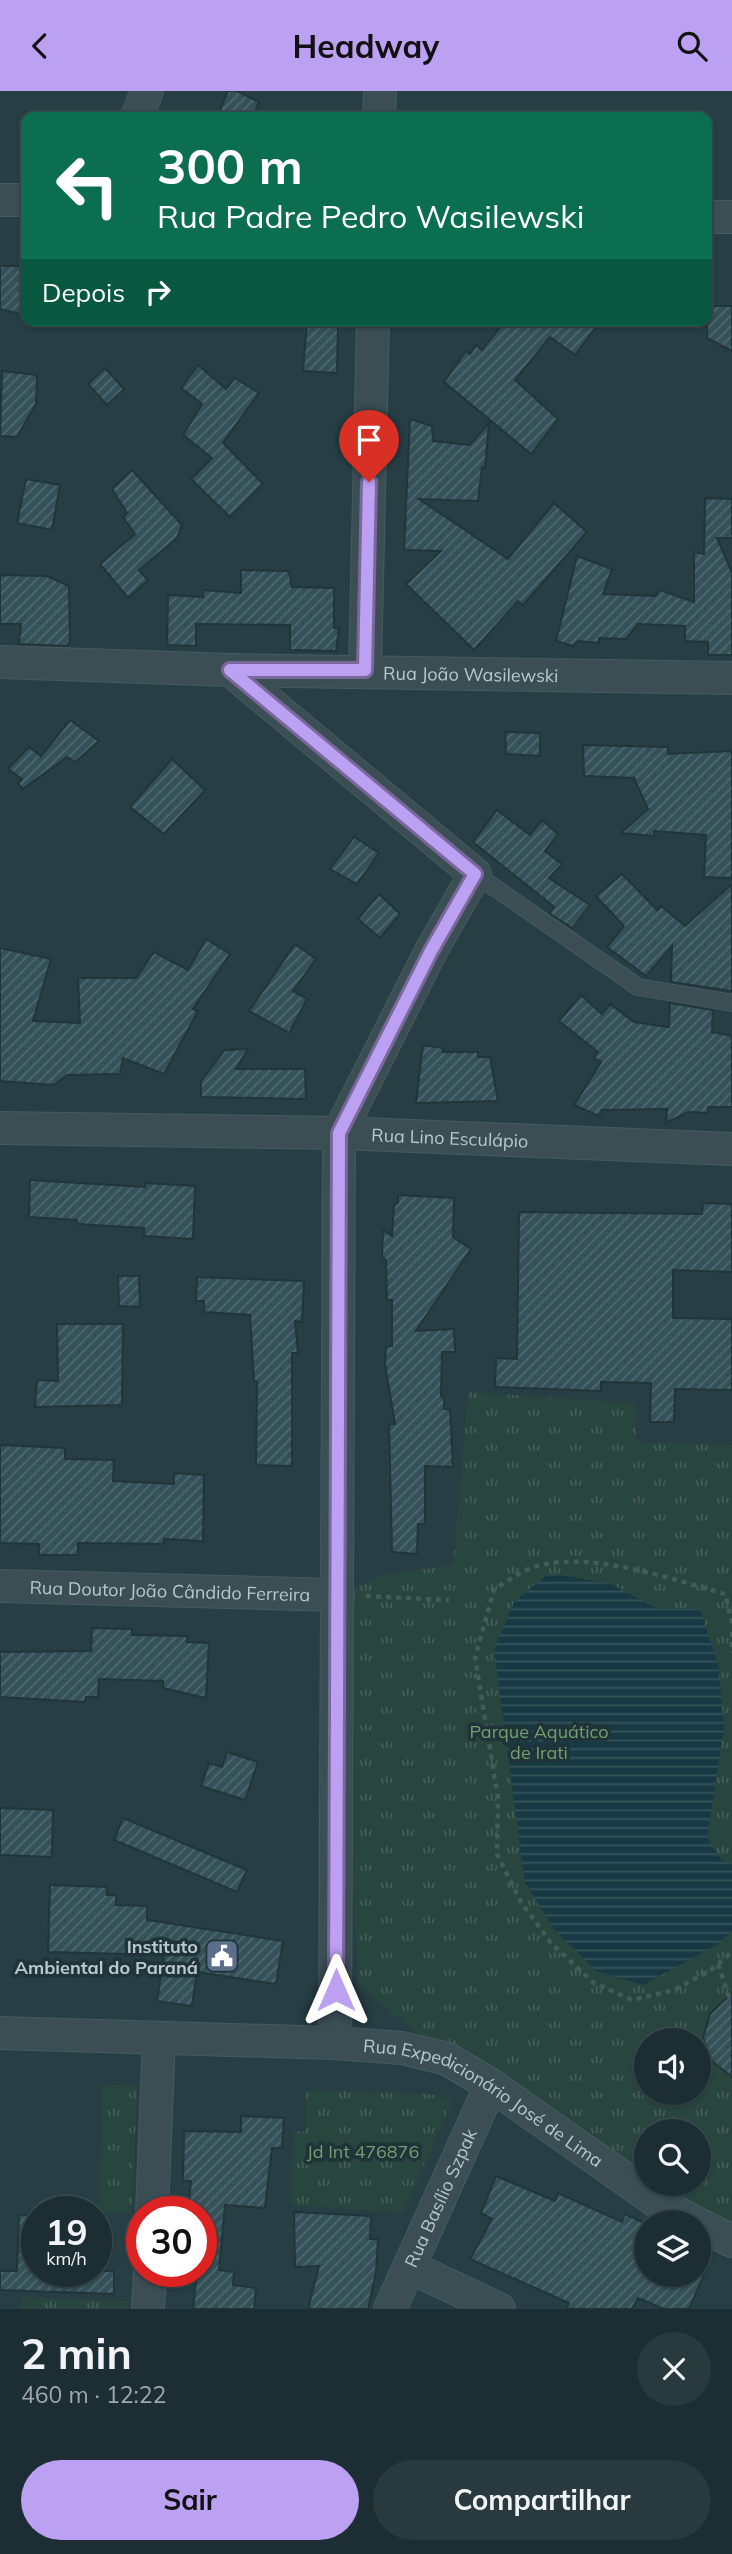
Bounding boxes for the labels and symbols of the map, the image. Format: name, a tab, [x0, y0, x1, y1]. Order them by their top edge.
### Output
pin	[339, 410, 399, 482]
street label: Rua João Wasilewski	[383, 661, 559, 687]
street label: Rua Lino Esculápio	[371, 1123, 529, 1152]
street label: Rua Doutor João Cândido Ferreira	[29, 1575, 311, 1606]
park label: Parque Aquático de Irati	[470, 1720, 608, 1764]
place label: Instituto Ambiental do Paraná	[14, 1935, 198, 1979]
public building icon: Instituto Ambiental do Paraná	[203, 1937, 241, 1975]
position arrow	[299, 1953, 373, 2027]
street label: Rua Expedicionário José de Lima	[363, 2034, 608, 2172]
street label: Rua Basílio Szpak	[399, 2124, 482, 2271]
park label: Jd Int 476876	[307, 2140, 419, 2163]
speed limit sign: 30	[126, 2196, 217, 2287]

